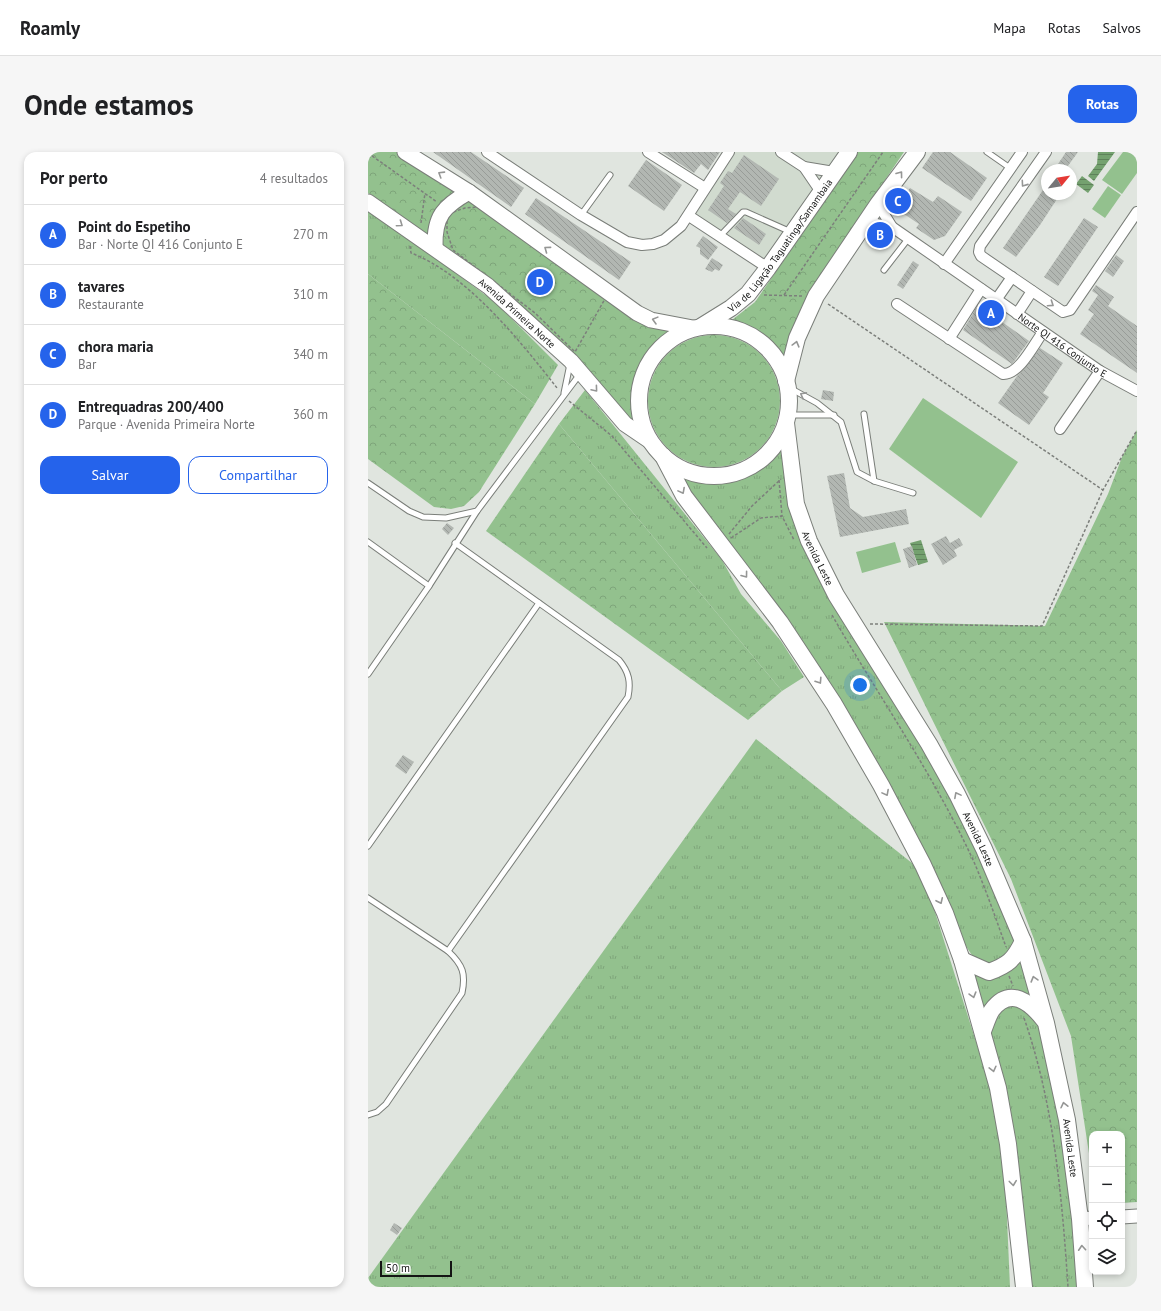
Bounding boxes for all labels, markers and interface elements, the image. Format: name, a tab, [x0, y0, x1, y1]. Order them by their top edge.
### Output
text: Roamly	[20, 16, 80, 40]
text: Mapa	[993, 19, 1026, 37]
text: Rotas	[1048, 19, 1081, 37]
text: Salvos	[1103, 19, 1141, 37]
button: Rotas	[1068, 85, 1137, 123]
text: Onde estamos	[24, 86, 194, 123]
north arrow	[1041, 164, 1077, 200]
text: Por perto	[40, 167, 108, 189]
text: 4 resultados	[260, 170, 328, 187]
one-way arrow	[438, 171, 445, 179]
one-way arrow	[895, 172, 902, 179]
street label: Via de Ligação Taguatinga/Samambaia	[724, 176, 835, 316]
one-way arrow	[1021, 180, 1029, 187]
pin: C	[885, 186, 911, 216]
text: Point do Espetiho	[78, 217, 191, 236]
one-way arrow	[396, 219, 403, 227]
pin: B	[867, 220, 893, 250]
text: A	[49, 226, 57, 243]
text: 270 m	[293, 226, 328, 243]
text: Bar · Norte QI 416 Conjunto E	[78, 236, 243, 253]
one-way arrow	[545, 246, 552, 253]
pin: D	[527, 267, 553, 297]
street label: Avenida Primeira Norte	[476, 275, 558, 351]
text: tavares	[78, 277, 125, 296]
text: B	[49, 286, 57, 303]
text: 310 m	[293, 286, 328, 303]
text: Restaurante	[78, 296, 144, 313]
pin: A	[978, 298, 1004, 328]
one-way arrow	[1047, 299, 1054, 307]
street label: Norte QI 416 Conjunto E	[1016, 310, 1109, 380]
one-way arrow	[652, 316, 659, 325]
text: chora maria	[78, 337, 153, 356]
one-way arrow	[791, 340, 799, 347]
text: C	[49, 346, 57, 363]
text: 340 m	[293, 346, 328, 363]
text: Bar	[78, 356, 96, 373]
one-way arrow	[590, 384, 597, 391]
one-way arrow	[799, 392, 807, 400]
text: Entrequadras 200/400	[78, 397, 224, 416]
text: D	[49, 406, 57, 423]
text: 360 m	[293, 406, 328, 423]
text: Parque · Avenida Primeira Norte	[78, 416, 255, 433]
button: Salvar	[40, 456, 180, 494]
button: Compartilhar	[188, 456, 328, 494]
one-way arrow	[677, 487, 684, 494]
street label: Avenida Leste	[799, 529, 836, 588]
one-way arrow	[740, 571, 748, 578]
your location	[850, 675, 870, 695]
one-way arrow	[815, 677, 822, 684]
one-way arrow	[881, 789, 888, 796]
one-way arrow	[954, 791, 962, 799]
street label: Avenida Leste	[960, 810, 997, 868]
one-way arrow	[935, 897, 943, 904]
one-way arrow	[1030, 976, 1039, 983]
one-way arrow	[968, 992, 977, 999]
one-way arrow	[988, 1065, 997, 1072]
one-way arrow	[1061, 1102, 1069, 1108]
street label: Avenida Leste	[1060, 1118, 1080, 1178]
map controls	[1089, 1131, 1125, 1275]
button: +	[1089, 1131, 1125, 1167]
button: −	[1089, 1167, 1125, 1203]
one-way arrow	[1008, 1180, 1017, 1186]
button: locate	[1089, 1203, 1125, 1239]
button: layers	[1089, 1239, 1125, 1275]
one-way arrow	[1077, 1245, 1086, 1251]
scale bar	[380, 1259, 452, 1278]
text: 50 m	[386, 1261, 410, 1275]

